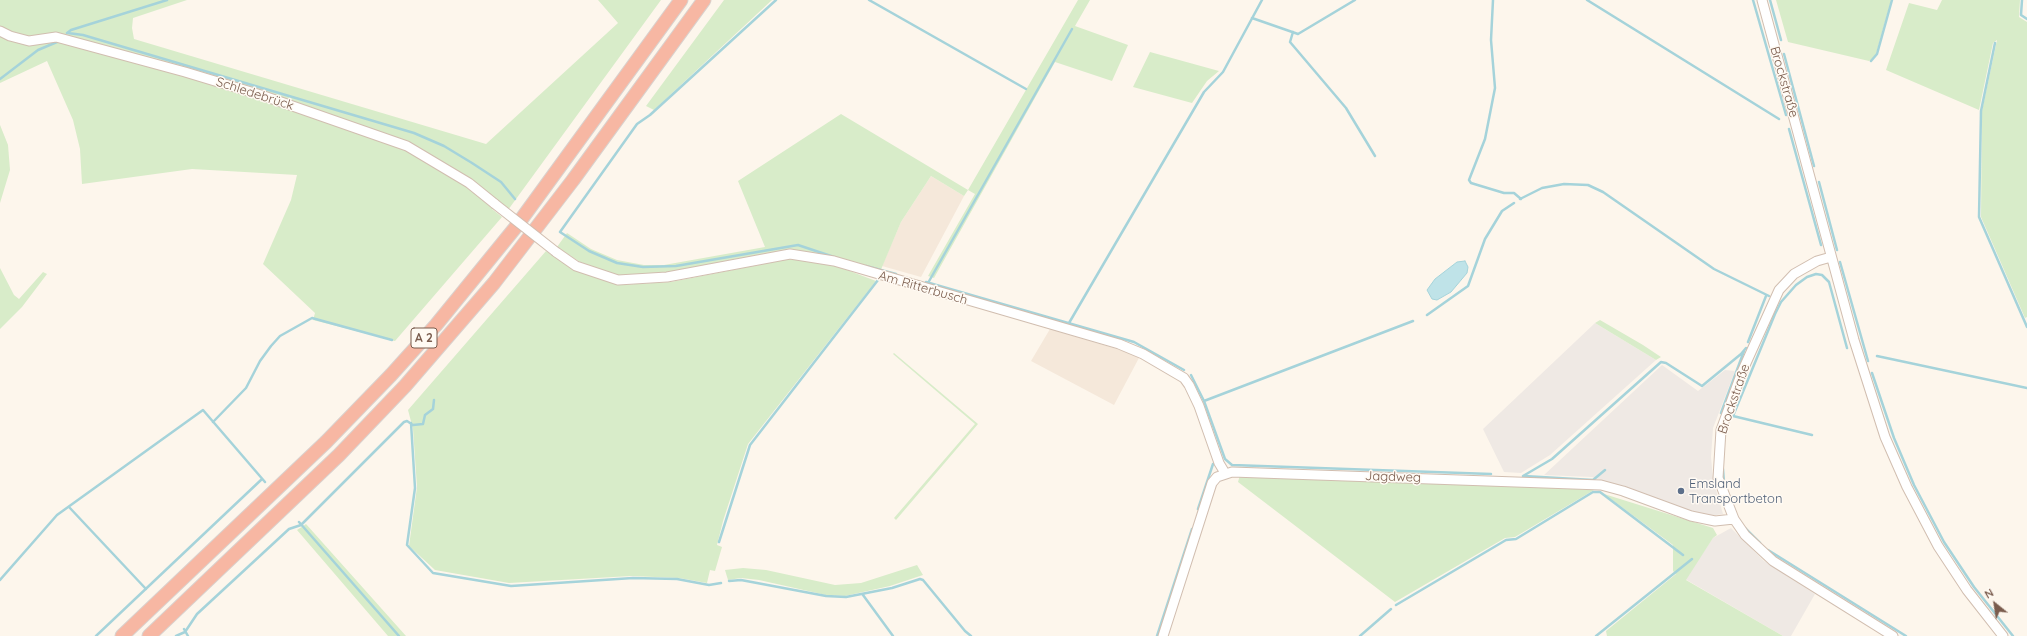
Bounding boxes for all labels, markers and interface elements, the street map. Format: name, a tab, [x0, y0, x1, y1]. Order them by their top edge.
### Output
street label: Brockstraße	[1766, 45, 1802, 119]
street label: Schledebrück	[214, 74, 296, 114]
street label: Am Ritterbusch	[877, 268, 969, 308]
road number: A 2	[411, 328, 437, 348]
street label: Brockstraße	[1715, 362, 1753, 436]
street label: Jagdweg	[1365, 468, 1421, 486]
place label: Emsland Transportbeton	[1689, 476, 1782, 507]
marker: Emsland Transportbeton	[1676, 486, 1686, 496]
north arrow	[1975, 584, 2015, 624]
text: N	[1982, 586, 1996, 602]

